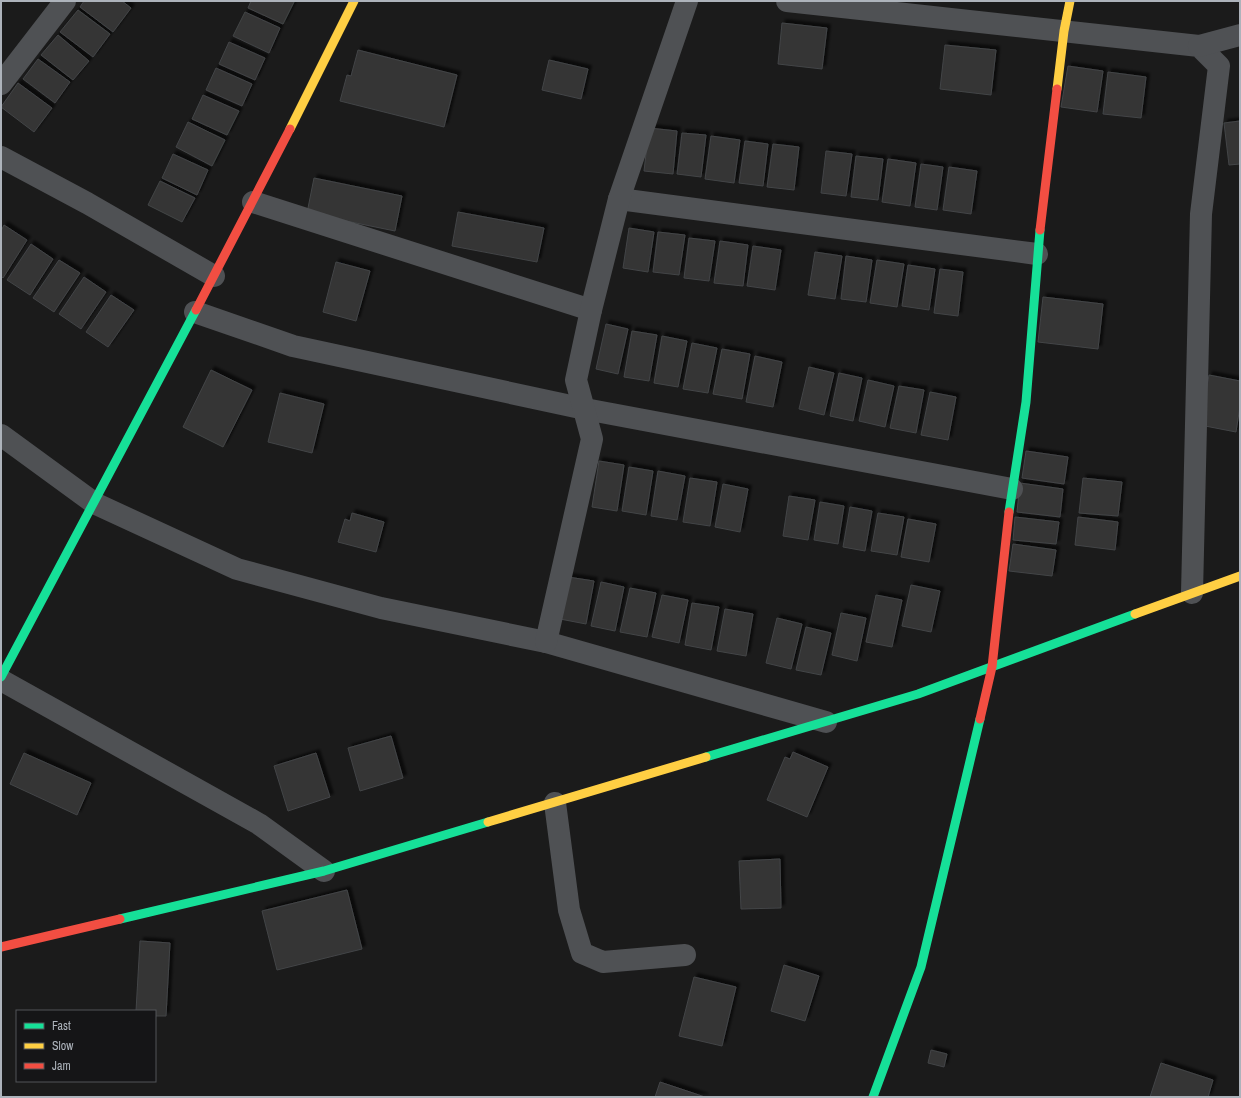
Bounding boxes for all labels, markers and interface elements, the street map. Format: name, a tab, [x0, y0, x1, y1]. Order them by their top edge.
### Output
legend	[16, 1010, 156, 1082]
text: Fast	[52, 1018, 71, 1034]
text: Slow	[52, 1038, 74, 1054]
text: Jam	[52, 1058, 71, 1074]

